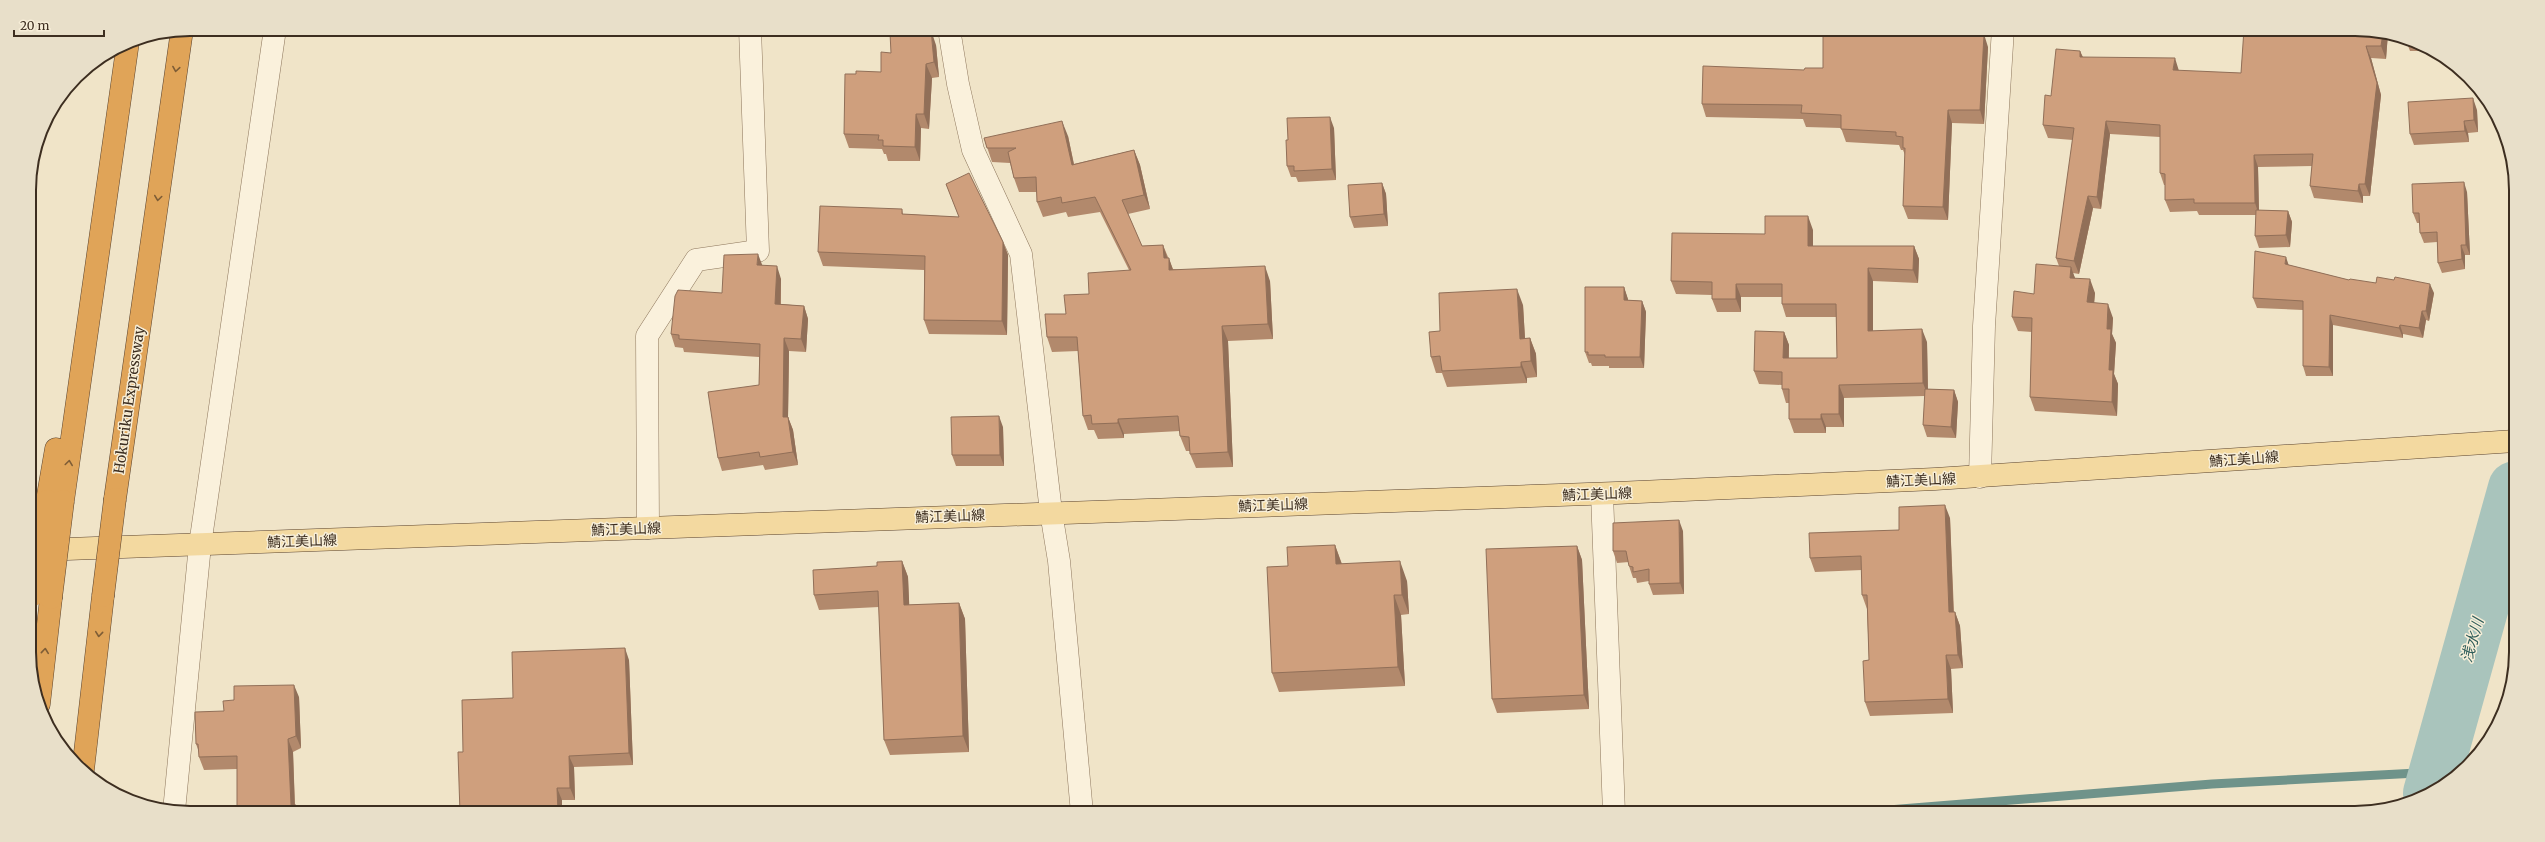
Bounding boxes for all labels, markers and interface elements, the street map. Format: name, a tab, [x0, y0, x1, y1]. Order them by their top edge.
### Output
scale bar	[14, 12, 104, 38]
text: 20 m	[20, 18, 49, 33]
one-way arrow	[172, 66, 181, 72]
one-way arrow	[154, 195, 163, 201]
street label: Hokuriku Expressway	[110, 324, 148, 475]
street label: 鯖江美山線	[2208, 448, 2280, 470]
one-way arrow	[64, 460, 73, 466]
street label: 鯖江美山線	[1886, 469, 1956, 491]
street label: 鯖江美山線	[1562, 484, 1632, 504]
street label: 鯖江美山線	[1238, 495, 1308, 515]
street label: 鯖江美山線	[915, 506, 985, 526]
street label: 鯖江美山線	[591, 519, 661, 539]
street label: 鯖江美山線	[267, 531, 337, 551]
water label: 浅水川	[2457, 614, 2488, 664]
one-way arrow	[94, 631, 103, 637]
one-way arrow	[40, 648, 49, 654]

